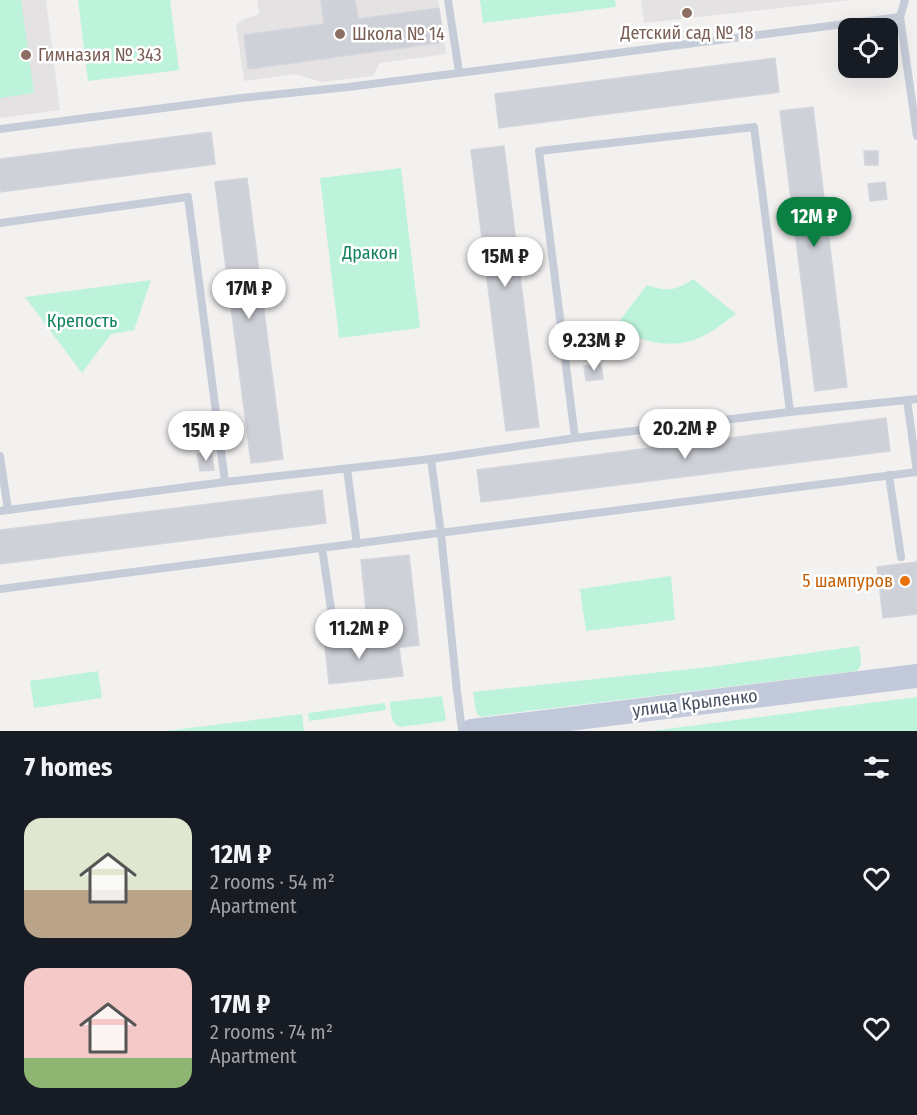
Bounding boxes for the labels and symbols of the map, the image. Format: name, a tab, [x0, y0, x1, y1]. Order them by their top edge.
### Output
marker: Детский сад № 18	[680, 6, 694, 20]
place label: Детский сад № 18	[619, 22, 754, 44]
place label: Школа № 14	[352, 23, 445, 45]
marker: Школа № 14	[333, 27, 347, 41]
place label: Гимназия № 343	[38, 44, 162, 66]
marker: Гимназия № 343	[19, 48, 33, 62]
pin: 12M ₽	[772, 197, 856, 248]
pin: 15M ₽	[463, 237, 547, 288]
park label: Дракон	[341, 242, 398, 264]
pin: 17M ₽	[207, 269, 291, 320]
park label: Крепость	[47, 310, 117, 332]
pin: 9.23M ₽	[539, 321, 649, 372]
pin: 20.2M ₽	[630, 409, 740, 460]
pin: 15M ₽	[164, 411, 248, 462]
place label: 5 шампуров	[802, 570, 893, 592]
marker: 5 шампуров	[898, 574, 912, 588]
pin: 11.2M ₽	[304, 609, 414, 660]
street label: улица Крыленко	[631, 684, 759, 722]

